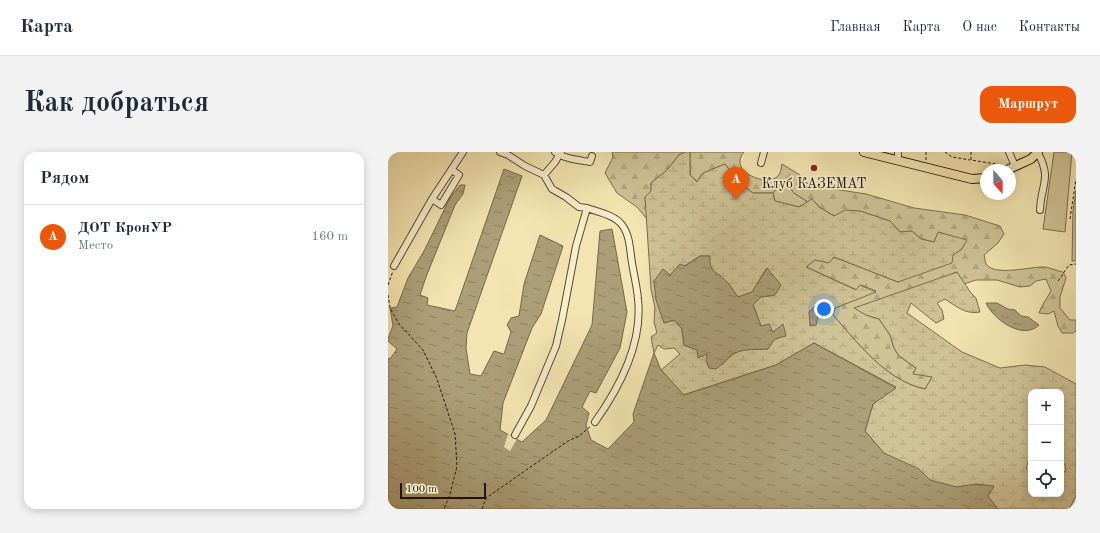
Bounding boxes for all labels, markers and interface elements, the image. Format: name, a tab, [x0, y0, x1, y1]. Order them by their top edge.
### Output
text: Карта	[20, 18, 73, 37]
text: Главная	[830, 20, 880, 34]
text: Карта	[902, 20, 940, 34]
text: О нас	[962, 20, 997, 34]
text: Контакты	[1019, 20, 1080, 34]
button: Маршрут	[980, 86, 1076, 123]
text: Как добраться	[24, 90, 209, 118]
marker: Клуб КАЗЕМАТ	[809, 163, 819, 173]
north arrow	[980, 164, 1016, 200]
pin: A	[723, 167, 749, 200]
text: Рядом	[40, 170, 89, 187]
place label: Клуб КАЗЕМАТ	[761, 177, 867, 191]
text: ДОТ КронУР	[78, 221, 172, 236]
text: A	[48, 230, 58, 243]
text: 160 m	[311, 230, 348, 243]
text: Место	[78, 239, 113, 252]
your location	[814, 299, 834, 319]
map controls	[1028, 389, 1064, 497]
button: +	[1028, 389, 1064, 425]
button: −	[1028, 425, 1064, 461]
button: locate	[1028, 461, 1064, 497]
scale bar	[400, 481, 486, 500]
text: 100 m	[406, 484, 437, 495]

